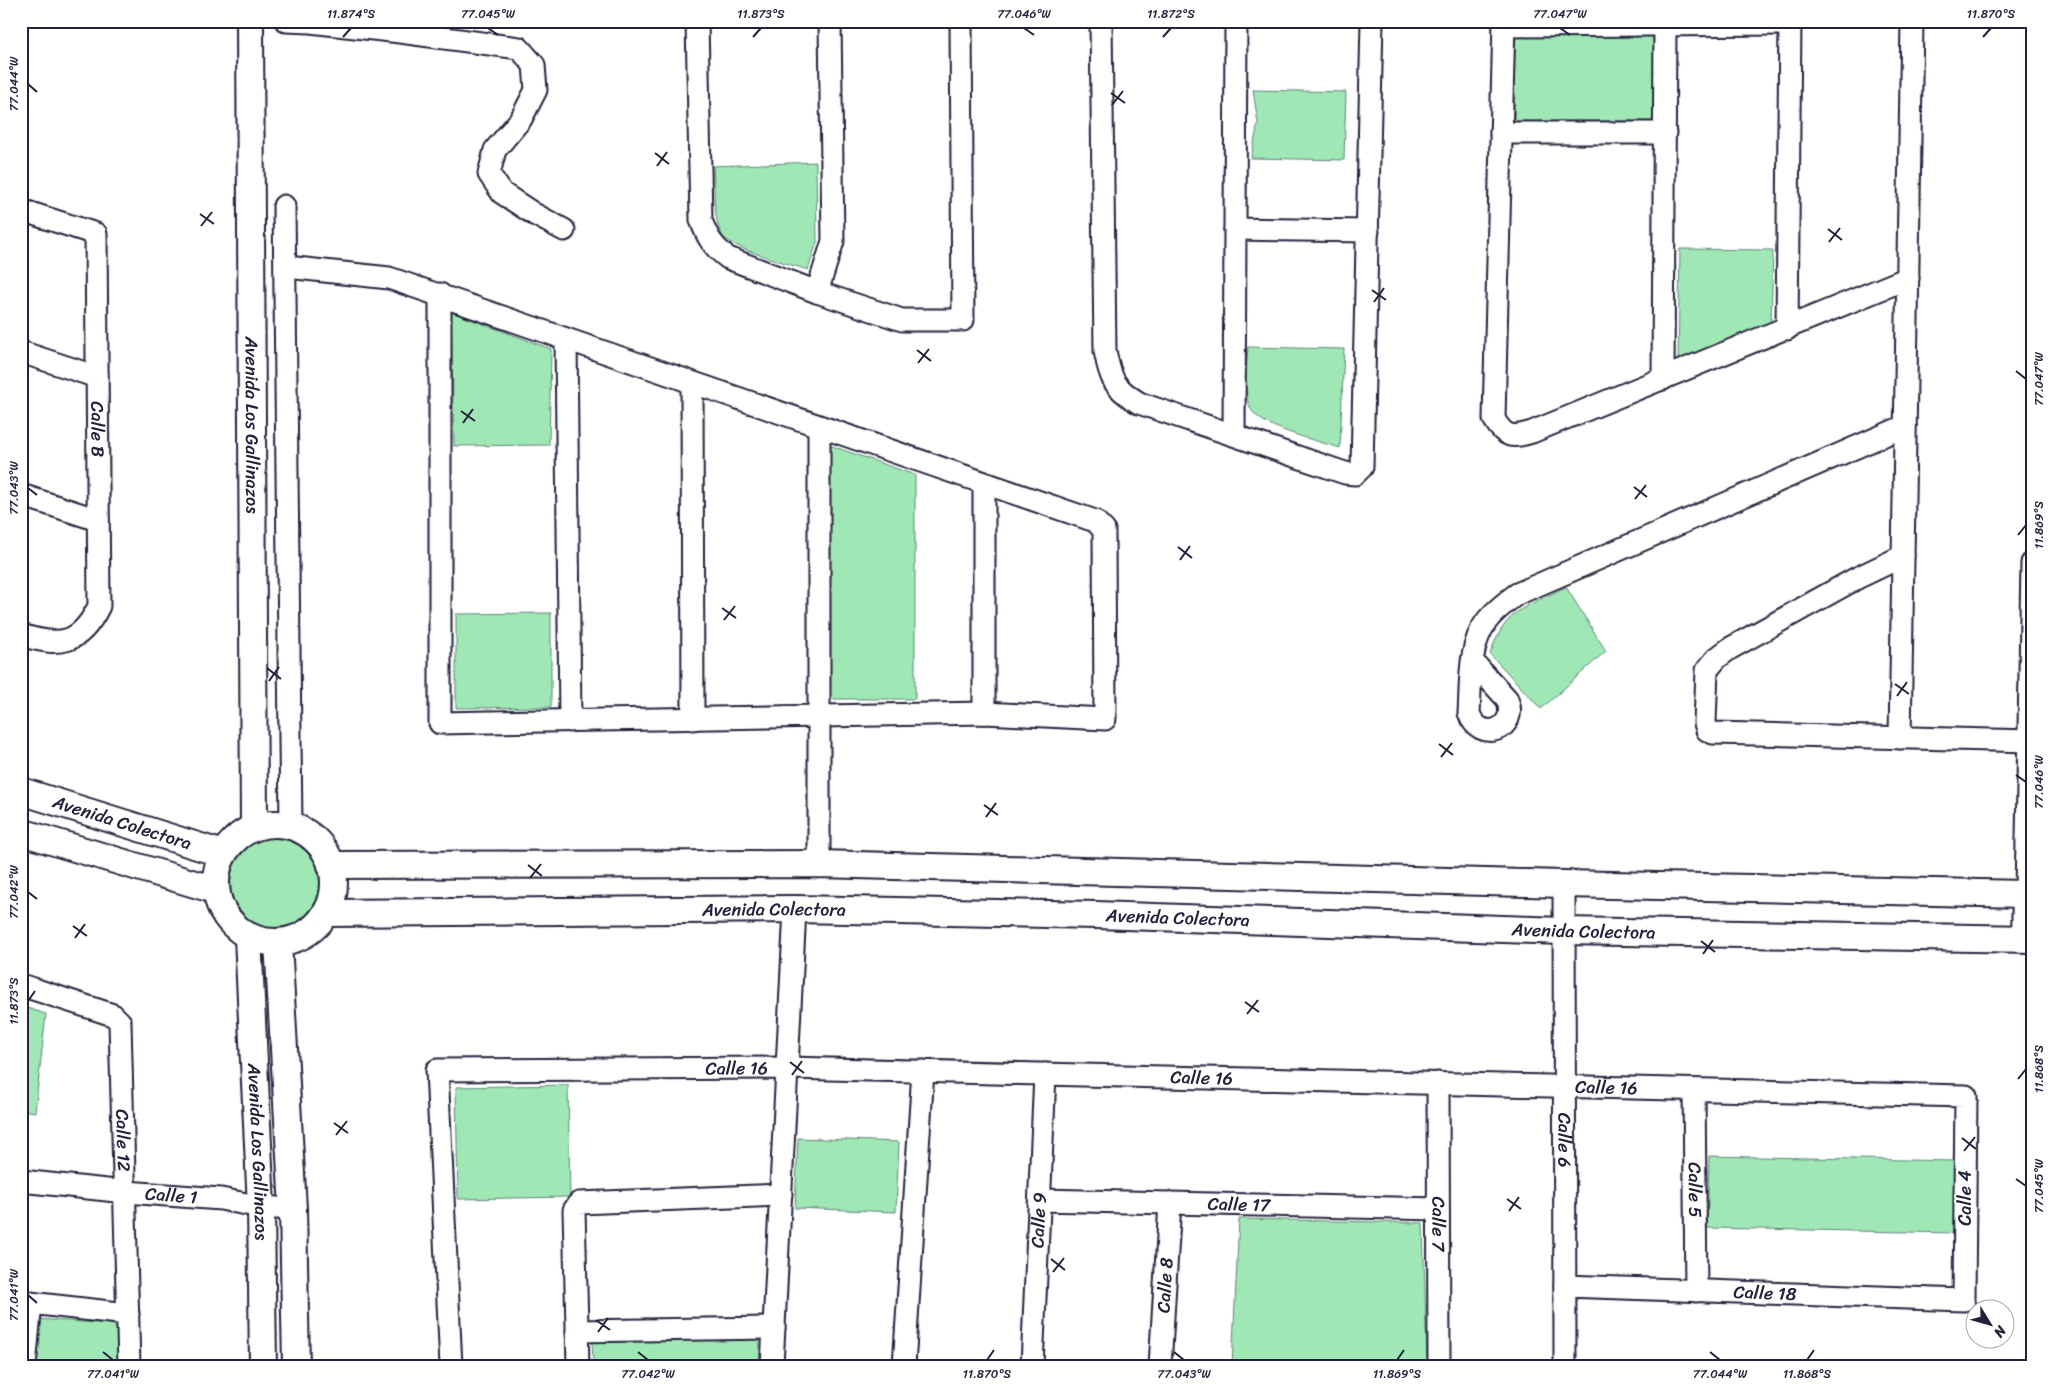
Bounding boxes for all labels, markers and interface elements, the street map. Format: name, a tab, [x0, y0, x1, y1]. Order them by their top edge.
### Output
text: 11.874°S	[327, 3, 376, 25]
text: 77.045°W	[461, 3, 516, 25]
text: 11.873°S	[737, 3, 785, 25]
text: 77.046°W	[997, 3, 1052, 25]
text: 11.872°S	[1147, 3, 1195, 25]
text: 77.047°W	[1533, 3, 1588, 25]
text: 11.870°S	[1967, 3, 2016, 25]
text: 77.044°W	[3, 56, 25, 111]
street label: Avenida Los Gallinazos	[236, 335, 268, 514]
text: 77.047°W	[2028, 351, 2050, 406]
street label: Calle B	[81, 401, 114, 457]
text: 77.043°W	[3, 461, 25, 515]
text: 11.869°S	[2028, 501, 2050, 549]
text: 77.046°W	[2028, 754, 2050, 809]
street label: Avenida Colectora	[48, 786, 196, 859]
text: 77.042°W	[3, 864, 25, 919]
street label: Avenida Colectora	[701, 893, 846, 926]
street label: Avenida Colectora	[1104, 899, 1250, 936]
street label: Avenida Colectora	[1510, 913, 1656, 949]
text: 11.873°S	[3, 977, 25, 1025]
text: 11.868°S	[2028, 1045, 2050, 1093]
street label: Calle 16	[705, 1052, 768, 1084]
street label: Avenida Los Gallinazos	[238, 1061, 277, 1241]
street label: Calle 16	[1170, 1061, 1233, 1095]
street label: Calle 16	[1575, 1071, 1638, 1104]
street label: Calle 12	[106, 1109, 140, 1172]
street label: Calle 6	[1548, 1113, 1581, 1167]
text: 77.045°W	[2028, 1158, 2050, 1213]
street label: Calle 5	[1679, 1162, 1711, 1218]
street label: Calle 4	[1949, 1170, 1981, 1226]
street label: Calle 1	[144, 1177, 199, 1213]
street label: Calle 17	[1207, 1188, 1272, 1221]
street label: Calle 9	[1021, 1192, 1056, 1249]
street label: Calle 7	[1422, 1197, 1455, 1253]
street label: Calle 8	[1147, 1256, 1183, 1314]
text: 77.041°W	[3, 1268, 25, 1321]
street label: Calle 18	[1733, 1276, 1797, 1310]
north arrow	[1966, 1300, 2016, 1350]
text: N	[1987, 1319, 2013, 1343]
text: 77.041°W	[87, 1363, 140, 1385]
text: 77.042°W	[621, 1363, 676, 1385]
text: 11.870°S	[963, 1363, 1012, 1385]
text: 77.043°W	[1157, 1363, 1211, 1385]
text: 11.869°S	[1373, 1363, 1421, 1385]
text: 77.044°W	[1693, 1363, 1748, 1385]
text: 11.868°S	[1783, 1363, 1831, 1385]

